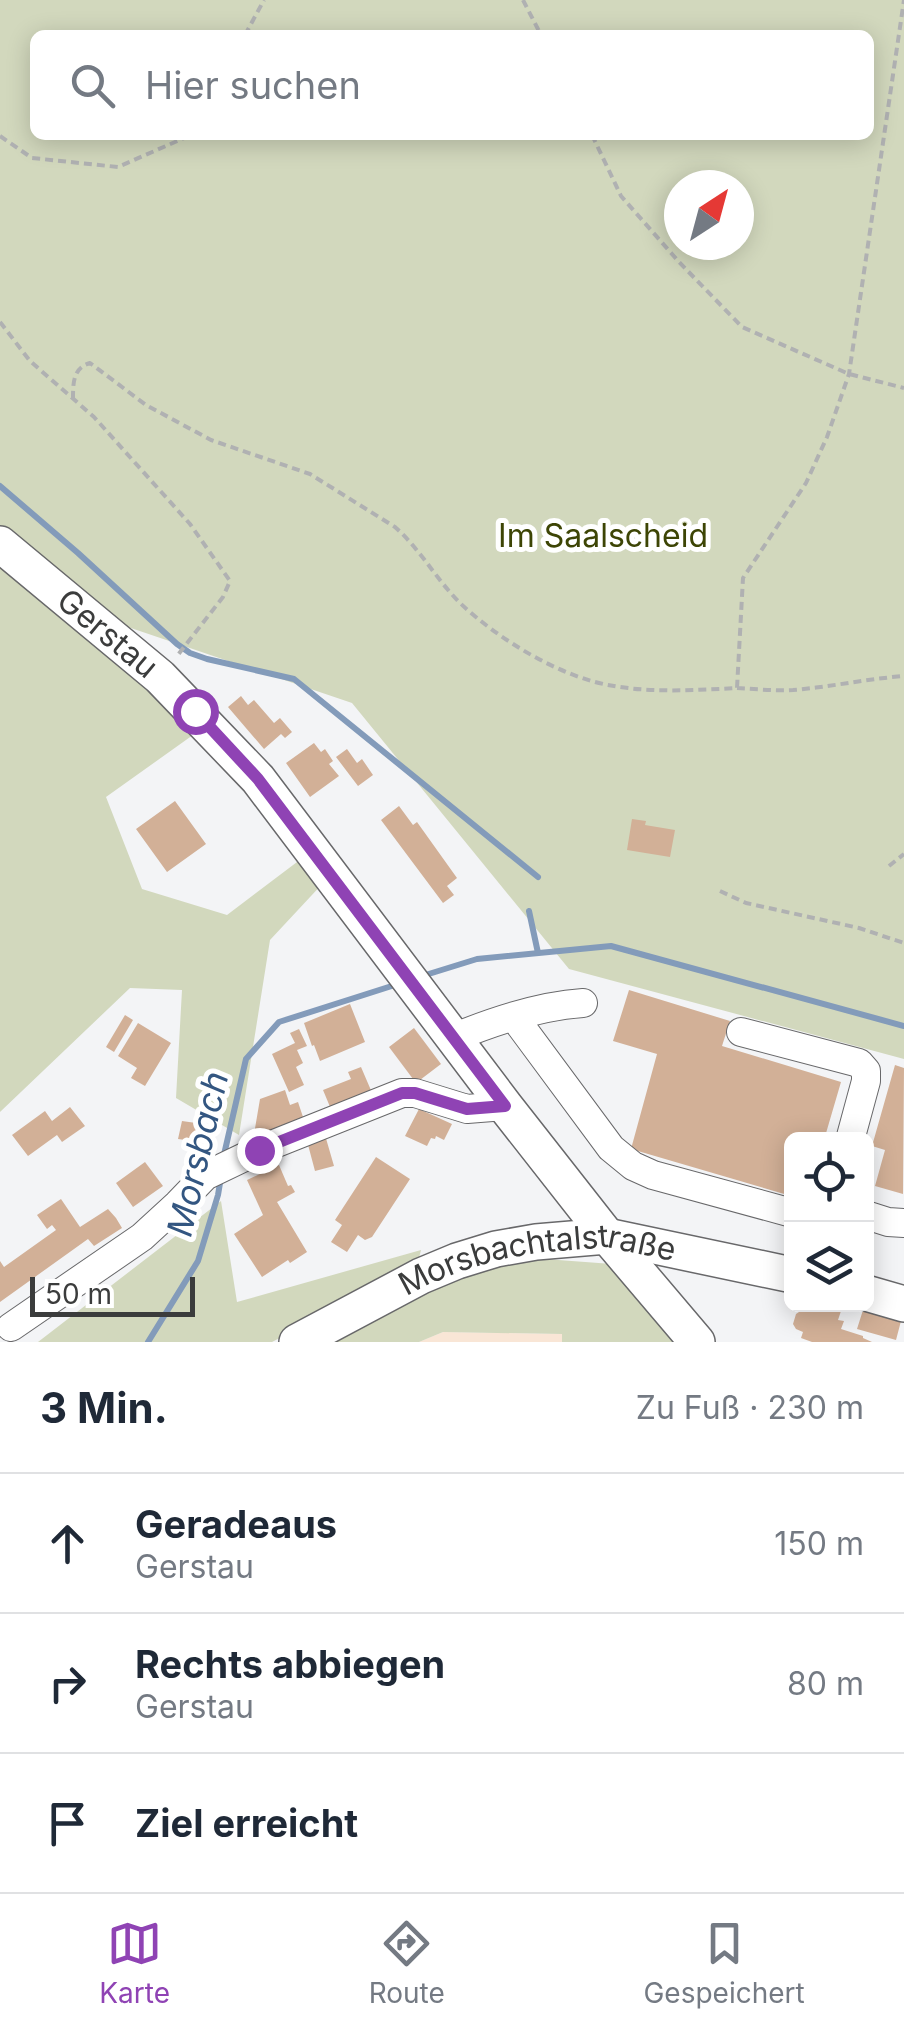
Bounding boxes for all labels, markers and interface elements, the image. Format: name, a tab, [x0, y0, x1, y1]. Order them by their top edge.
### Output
search box	[30, 30, 874, 140]
icon: search	[65, 58, 120, 113]
text: Hier suchen	[145, 62, 361, 108]
north arrow	[664, 170, 754, 260]
park label: Im Saalscheid	[498, 516, 708, 555]
street label: Gerstau	[50, 580, 166, 686]
route start	[173, 689, 219, 735]
water label: Morsbach	[158, 1067, 236, 1240]
route end	[237, 1128, 283, 1174]
map controls	[784, 1132, 874, 1312]
button: locate	[784, 1132, 874, 1222]
street label: Morsbachtalstraße	[392, 1216, 680, 1303]
button: layers	[784, 1222, 874, 1312]
scale bar	[30, 1272, 195, 1316]
text: 50 m	[45, 1277, 112, 1311]
text: 3 Min.	[40, 1382, 168, 1433]
text: Zu Fuß · 230 m	[636, 1388, 864, 1427]
text: Geradeaus	[135, 1501, 337, 1547]
icon: ahead	[40, 1516, 95, 1571]
text: 150 m	[774, 1524, 864, 1563]
text: Gerstau	[135, 1547, 254, 1586]
text: Rechts abbiegen	[135, 1641, 445, 1687]
icon: right	[40, 1656, 95, 1711]
text: 80 m	[787, 1664, 864, 1703]
text: Gerstau	[135, 1687, 254, 1726]
icon: arrive	[40, 1796, 95, 1851]
text: Ziel erreicht	[135, 1800, 358, 1846]
tab: Karte	[99, 1916, 170, 2010]
tab: Route	[369, 1916, 445, 2010]
tab: Gespeichert	[643, 1916, 805, 2010]

